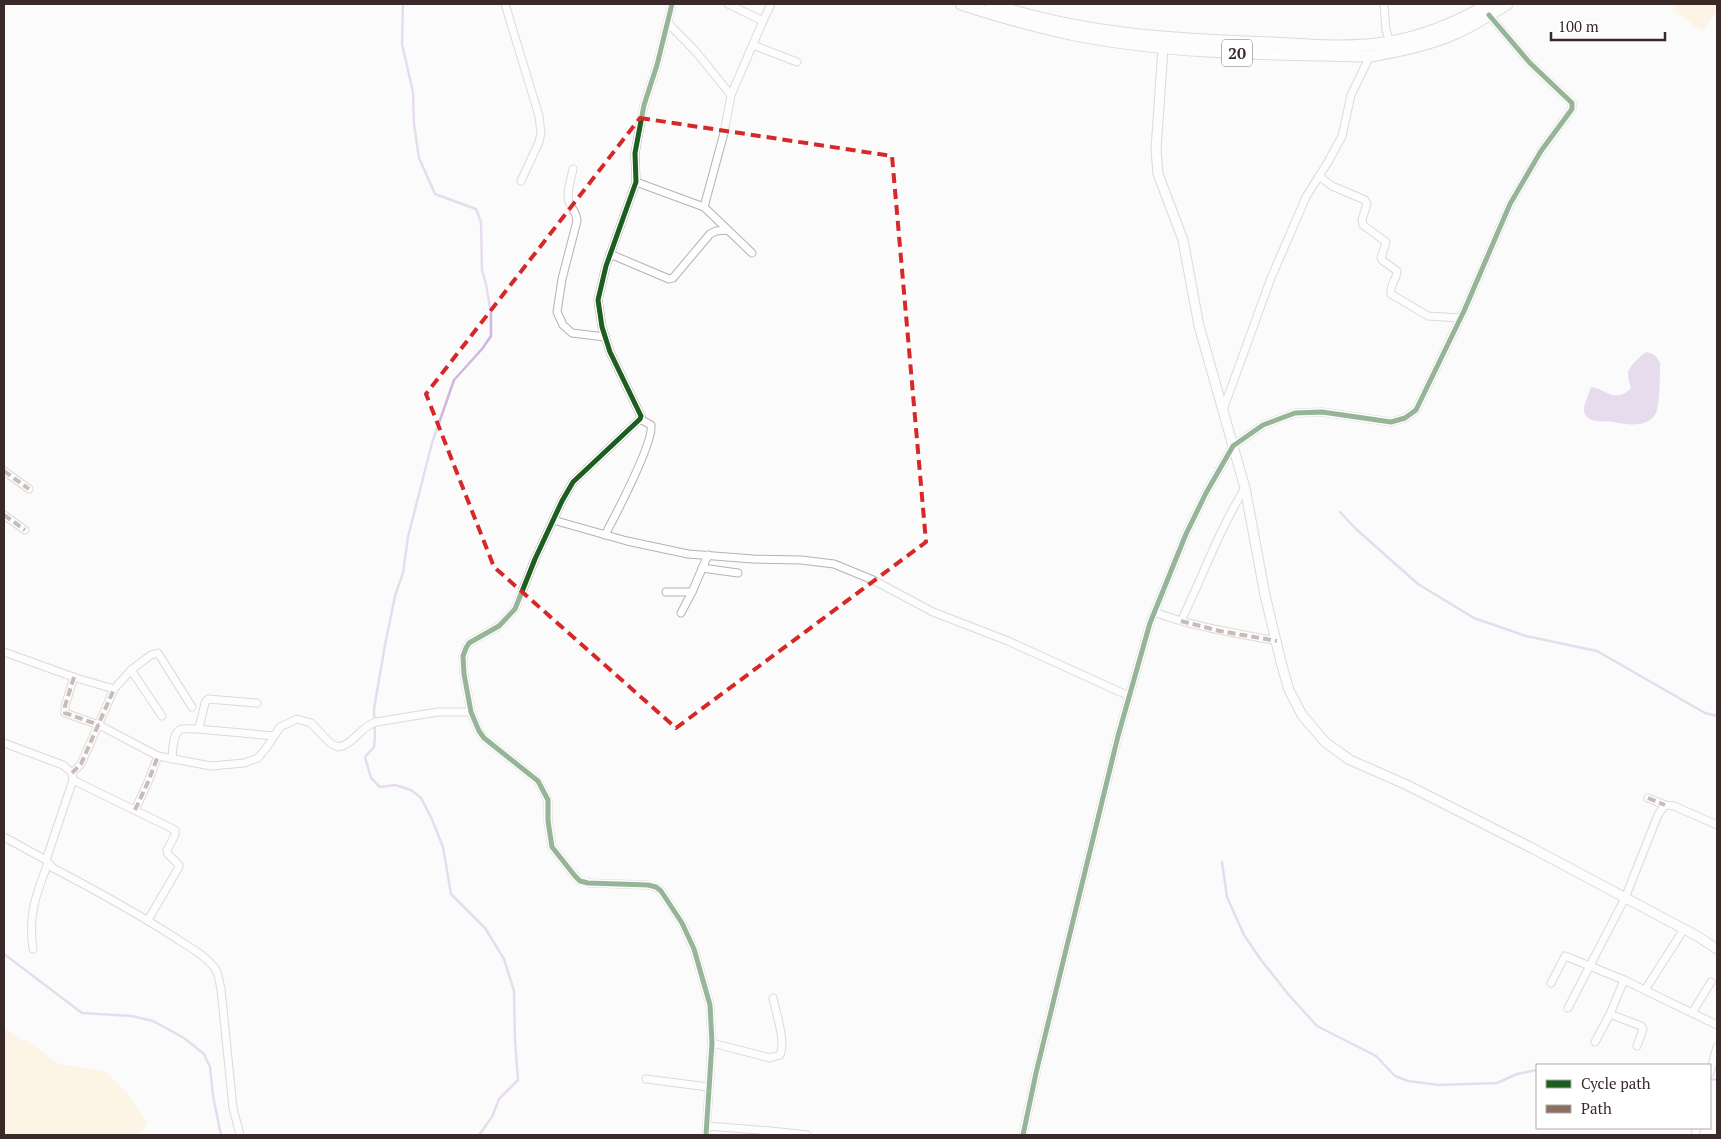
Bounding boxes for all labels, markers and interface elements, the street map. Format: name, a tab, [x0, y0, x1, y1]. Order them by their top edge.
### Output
scale bar	[1551, 10, 1665, 42]
text: 100 m	[1558, 16, 1599, 36]
road number: 20	[1222, 40, 1252, 66]
legend	[1536, 1064, 1711, 1129]
text: Cycle path	[1581, 1073, 1651, 1093]
text: Path	[1581, 1098, 1612, 1118]

